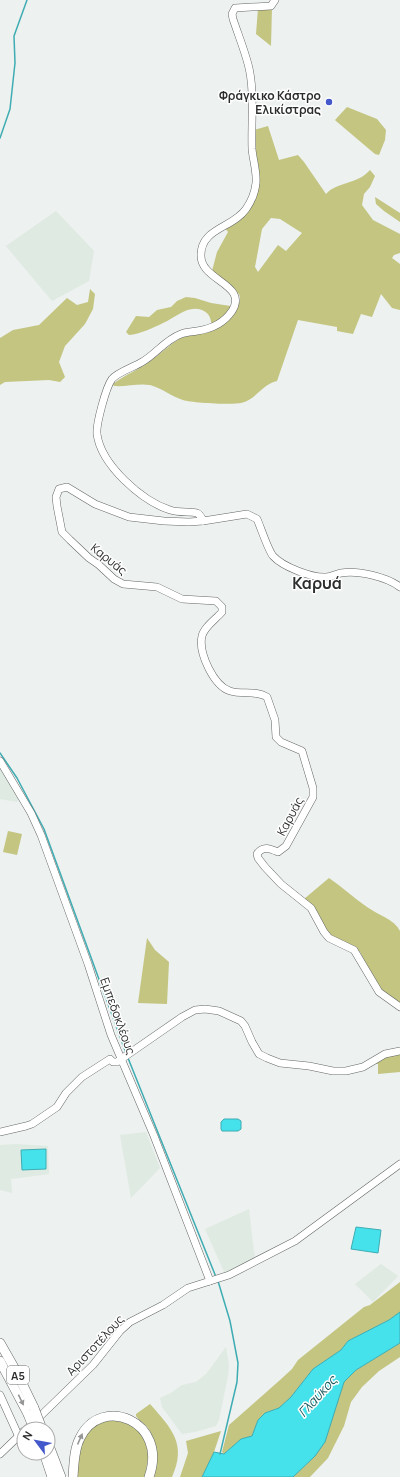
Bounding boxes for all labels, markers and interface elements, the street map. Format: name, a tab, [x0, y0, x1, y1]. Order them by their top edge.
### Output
place label: Φράγκικο Κάστρο Ελικίστρας	[219, 87, 321, 118]
marker: Φράγκικο Κάστρο Ελικίστρας	[324, 97, 334, 107]
street label: Καρυάς	[87, 539, 131, 579]
district label: Καρυά	[292, 572, 342, 594]
street label: Καρυάς	[273, 793, 308, 839]
street label: Εμπεδοκλέους	[96, 975, 140, 1057]
street label: Αριστοτέλους	[62, 1311, 128, 1379]
road number: Α5	[7, 1366, 29, 1384]
water label: Γλαύκος	[294, 1370, 342, 1421]
one-way arrow	[18, 1394, 24, 1405]
north arrow	[16, 1421, 56, 1461]
text: N	[19, 1428, 36, 1443]
one-way arrow	[77, 1433, 83, 1445]

